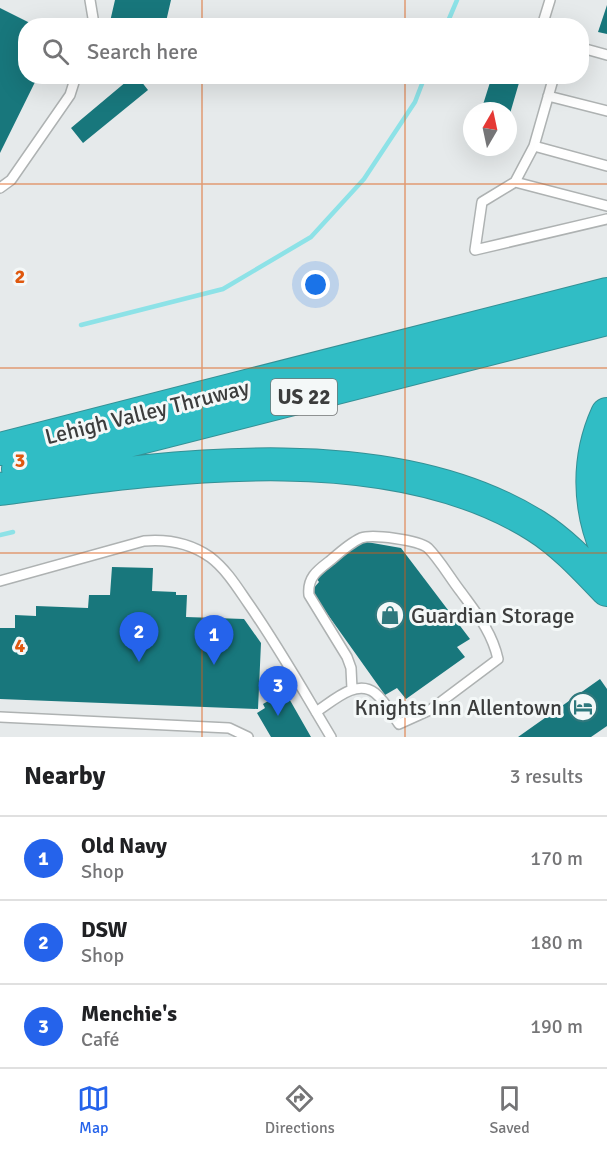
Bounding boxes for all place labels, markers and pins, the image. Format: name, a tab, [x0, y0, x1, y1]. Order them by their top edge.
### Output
shop icon: Guardian Storage	[374, 599, 406, 631]
place label: Guardian Storage	[411, 602, 575, 629]
pin: 2	[120, 612, 158, 662]
pin: 1	[194, 616, 234, 665]
pin: 3	[258, 666, 298, 716]
hotel icon: Knights Inn Allentown	[567, 691, 599, 723]
place label: Knights Inn Allentown	[355, 694, 562, 721]

